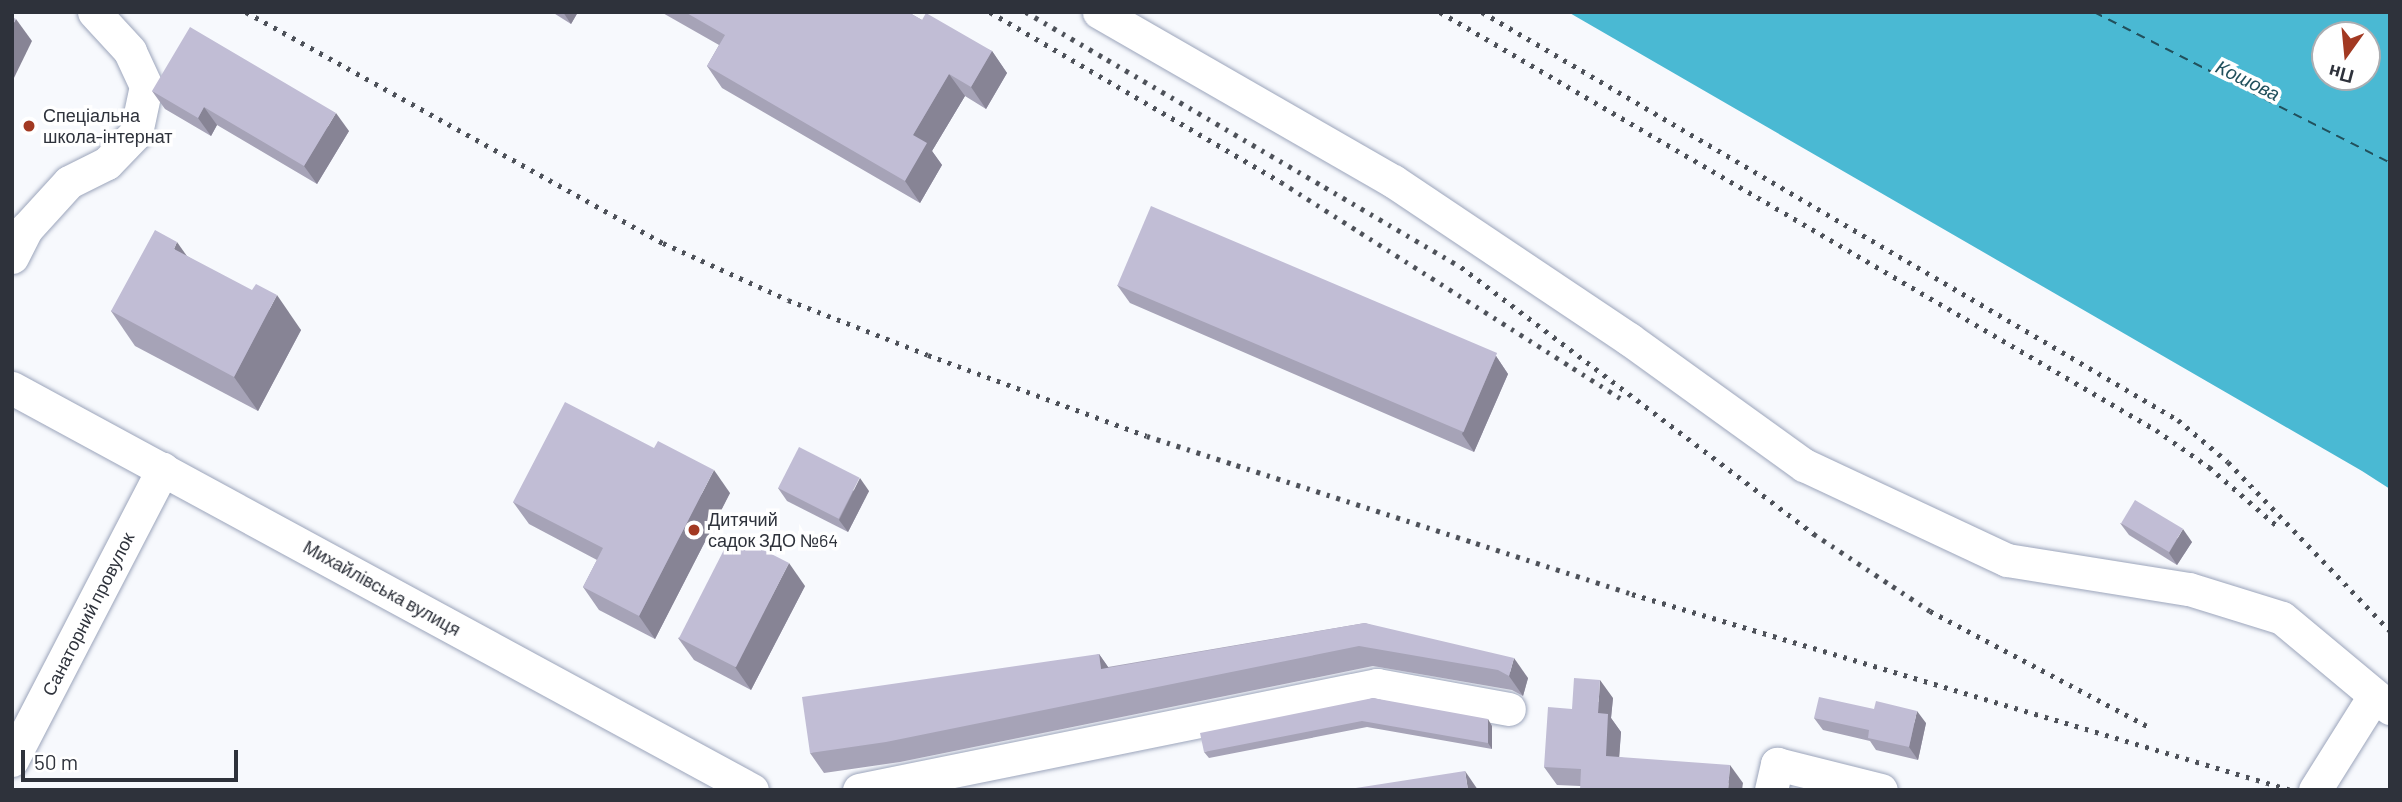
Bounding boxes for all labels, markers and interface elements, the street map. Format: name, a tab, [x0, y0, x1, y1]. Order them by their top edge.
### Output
north arrow	[2311, 21, 2381, 91]
water label: Кошова	[2212, 55, 2284, 105]
text: Пн	[2326, 60, 2356, 89]
place label: Спеціальна школа-інтернат	[43, 105, 173, 148]
marker: Спеціальна школа-інтернат	[21, 118, 37, 134]
place label: Дитячий садок ЗДО №64	[708, 509, 838, 552]
marker: Дитячий садок ЗДО №64	[686, 522, 702, 538]
street label: Санаторний провулок	[37, 529, 139, 699]
street label: Михайлівська вулиця	[300, 536, 464, 640]
scale bar	[24, 736, 242, 780]
text: 50 m	[34, 749, 78, 774]

